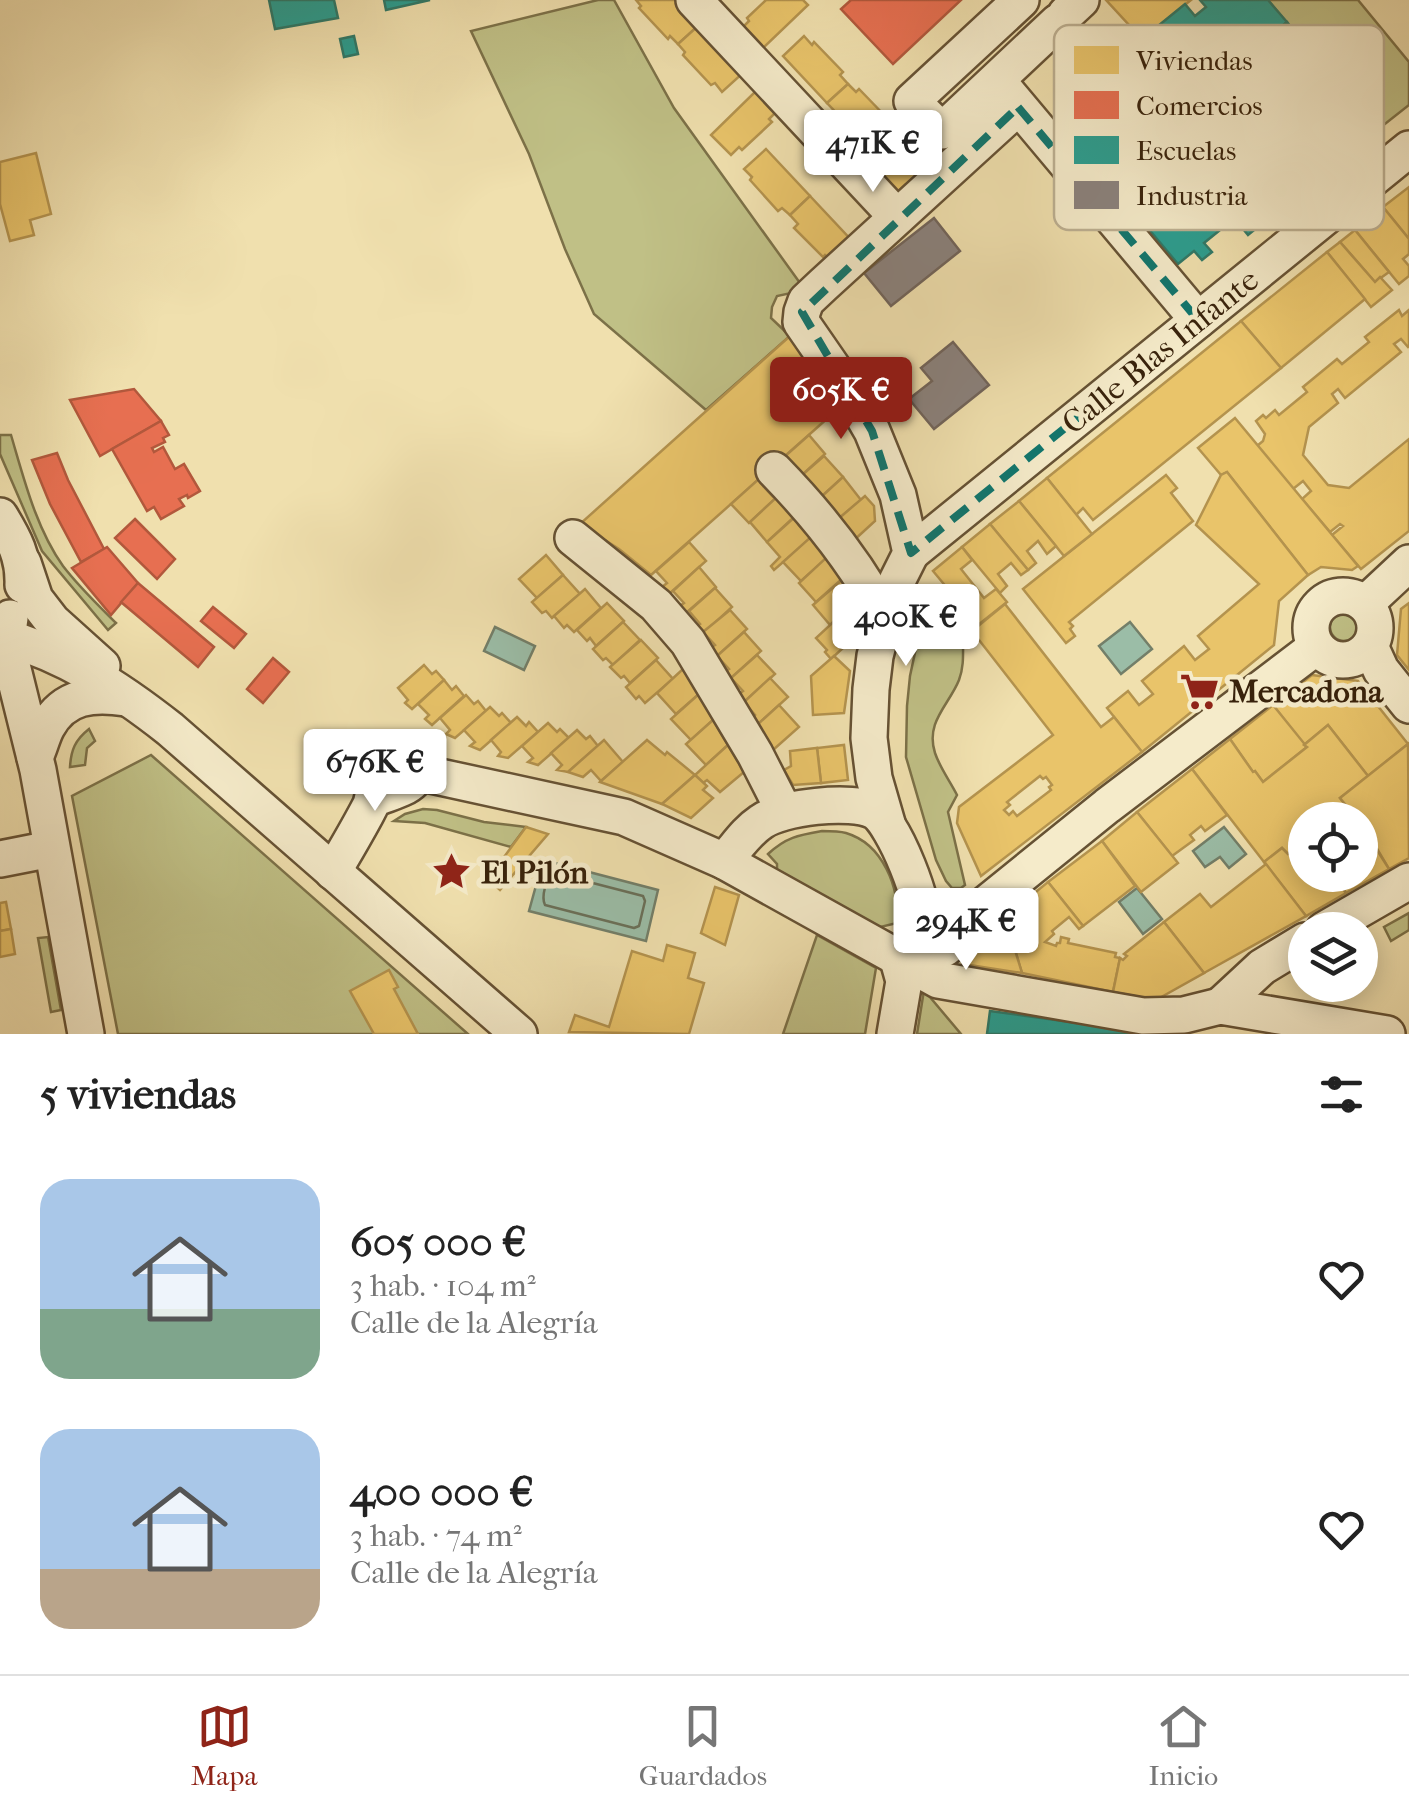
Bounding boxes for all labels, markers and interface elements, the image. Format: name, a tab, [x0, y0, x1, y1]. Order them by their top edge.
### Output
legend	[1054, 25, 1384, 230]
text: Viviendas	[1135, 44, 1253, 77]
text: Comercios	[1136, 89, 1263, 122]
pin: 471K €	[792, 110, 954, 195]
text: 471K €	[826, 124, 920, 161]
text: Escuelas	[1136, 134, 1236, 167]
text: Industria	[1136, 179, 1249, 212]
street label: Calle Blas Infante	[1055, 261, 1266, 442]
pin: 605K €	[760, 357, 922, 442]
text: 605K €	[792, 371, 890, 408]
pin: 400K €	[825, 584, 987, 669]
text: 400K €	[854, 598, 958, 635]
supermarket icon: Mercadona	[1178, 670, 1220, 712]
place label: Mercadona	[1229, 673, 1384, 710]
pin: 676K €	[294, 729, 456, 814]
text: 676K €	[325, 743, 425, 780]
map controls	[1288, 802, 1378, 1002]
button: locate	[1288, 802, 1378, 892]
place icon: El Pilón	[430, 851, 472, 893]
place label: El Pilón	[481, 854, 589, 891]
pin: 294K €	[885, 888, 1047, 973]
text: 294K €	[916, 902, 1016, 939]
button: layers	[1288, 912, 1378, 1002]
icon: filters	[1314, 1067, 1369, 1122]
text: 5 viviendas	[40, 1070, 236, 1119]
text: 605 000 €	[350, 1218, 527, 1267]
icon: home	[120, 1219, 240, 1339]
icon: heart	[1314, 1252, 1369, 1307]
text: 3 hab. · 104 m²	[350, 1267, 536, 1304]
text: Calle de la Alegría	[350, 1304, 597, 1341]
text: 400 000 €	[350, 1468, 534, 1517]
icon: home	[120, 1469, 240, 1589]
icon: heart	[1314, 1502, 1369, 1557]
text: 3 hab. · 74 m²	[350, 1517, 522, 1554]
text: Calle de la Alegría	[350, 1554, 597, 1591]
tab: Mapa	[191, 1699, 257, 1792]
tab: Guardados	[639, 1699, 767, 1792]
tab: Inicio	[1148, 1699, 1218, 1792]

